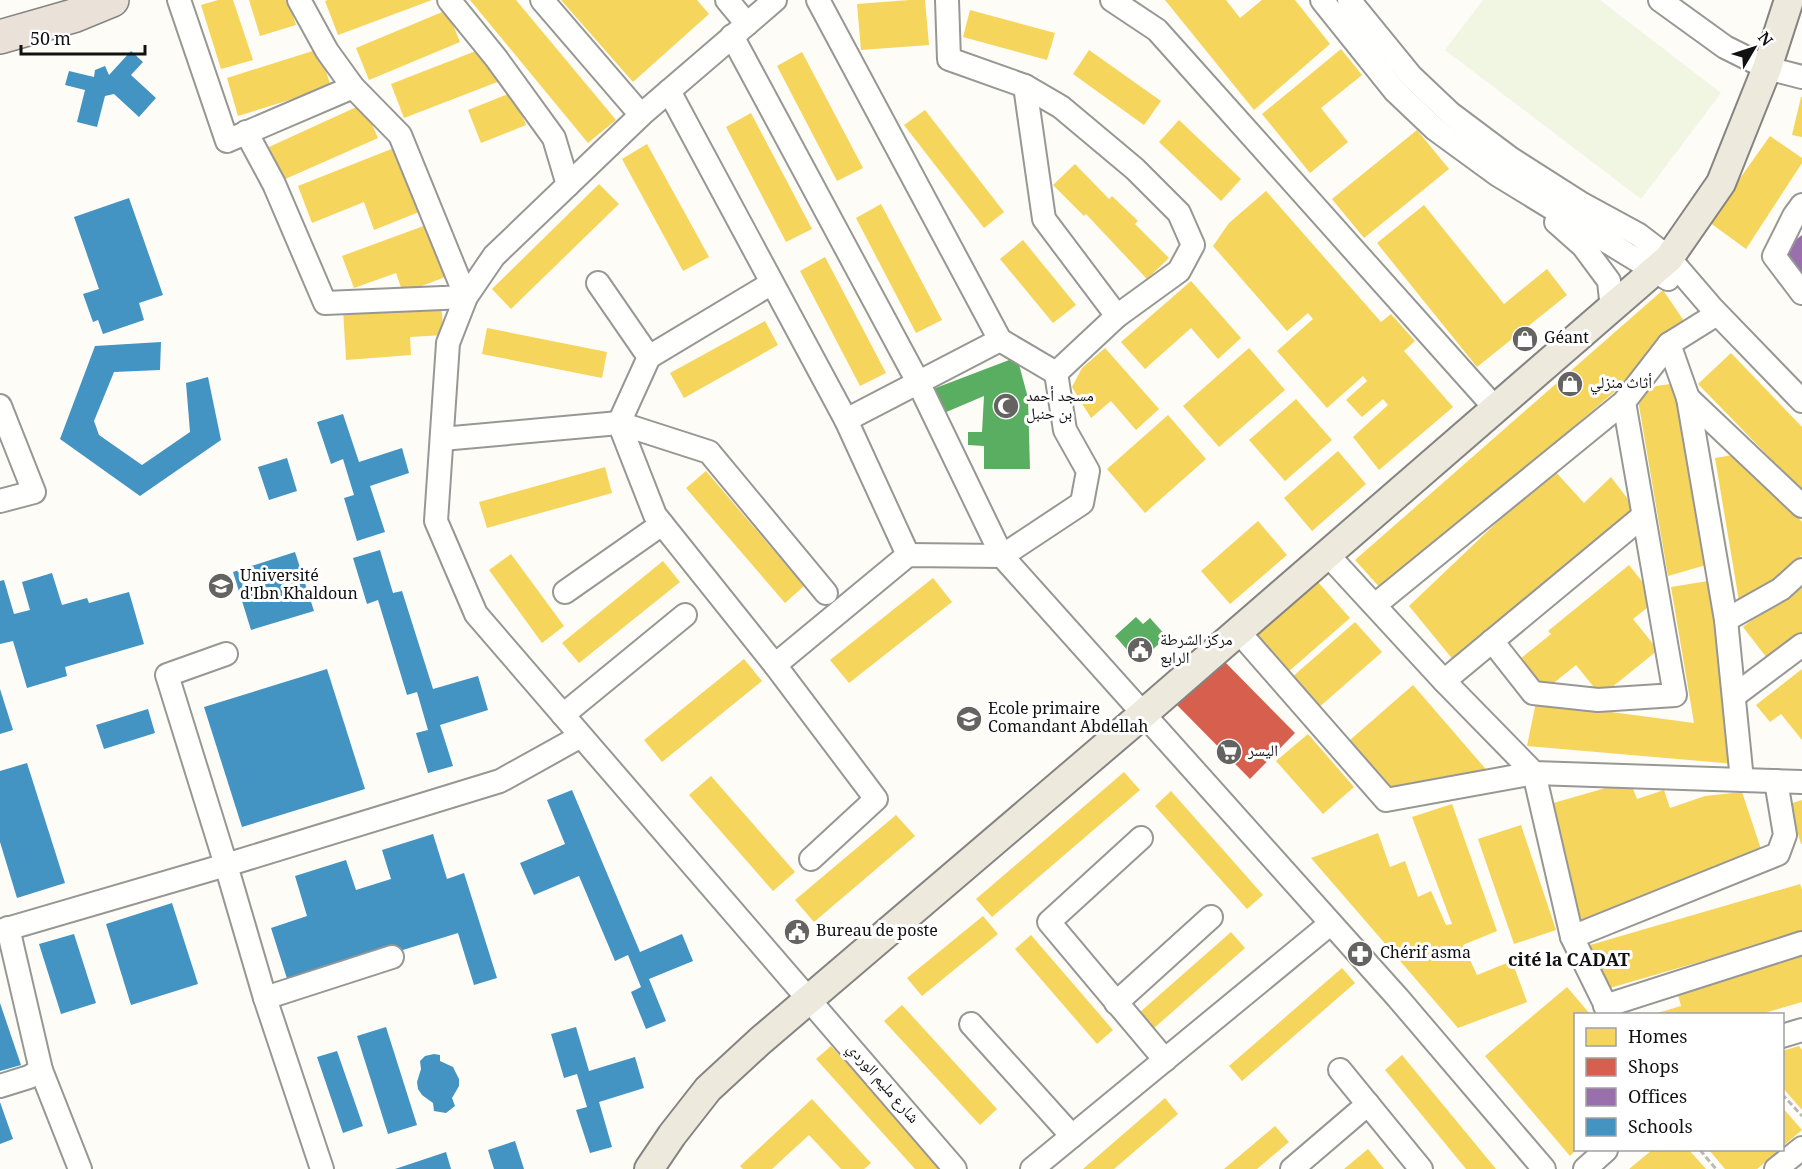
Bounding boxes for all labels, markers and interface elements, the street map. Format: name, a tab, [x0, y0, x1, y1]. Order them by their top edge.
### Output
scale bar	[21, 18, 146, 56]
north arrow	[1724, 18, 1784, 78]
text: 50 m	[30, 26, 71, 56]
text: N	[1749, 27, 1778, 54]
shop icon: Géant	[1510, 324, 1540, 354]
place label: Géant	[1544, 326, 1589, 353]
shop icon: أثاث منزلي	[1555, 369, 1585, 399]
place label: أثاث منزلي	[1590, 371, 1652, 398]
place label: مسجد أحمد بن حنبل	[1026, 384, 1094, 429]
mosque icon: مسجد أحمد بن حنبل	[991, 391, 1021, 421]
place label: Université d'Ibn Khaldoun	[240, 564, 358, 609]
school or university icon: Université d'Ibn Khaldoun	[206, 571, 236, 601]
place label: مركز الشرطة الرابع	[1160, 628, 1232, 673]
public building icon: مركز الشرطة الرابع	[1125, 635, 1155, 665]
place label: Ecole primaire Comandant Abdellah	[988, 697, 1148, 742]
school or university icon: Ecole primaire Comandant Abdellah	[954, 704, 984, 734]
supermarket icon: اليسر	[1214, 737, 1244, 767]
place label: اليسر	[1247, 739, 1278, 766]
public building icon: Bureau de poste	[782, 917, 812, 947]
place label: Bureau de poste	[816, 919, 938, 946]
pharmacy icon: Chérif asma	[1345, 939, 1375, 969]
place label: Chérif asma	[1380, 941, 1471, 968]
district label: cité la CADAT	[1508, 947, 1630, 977]
legend	[1574, 1013, 1784, 1151]
text: Homes	[1628, 1024, 1687, 1054]
street label: شارع مليم الوردي	[839, 1037, 925, 1131]
text: Shops	[1628, 1054, 1679, 1084]
text: Offices	[1628, 1084, 1687, 1114]
text: Schools	[1628, 1114, 1693, 1144]

